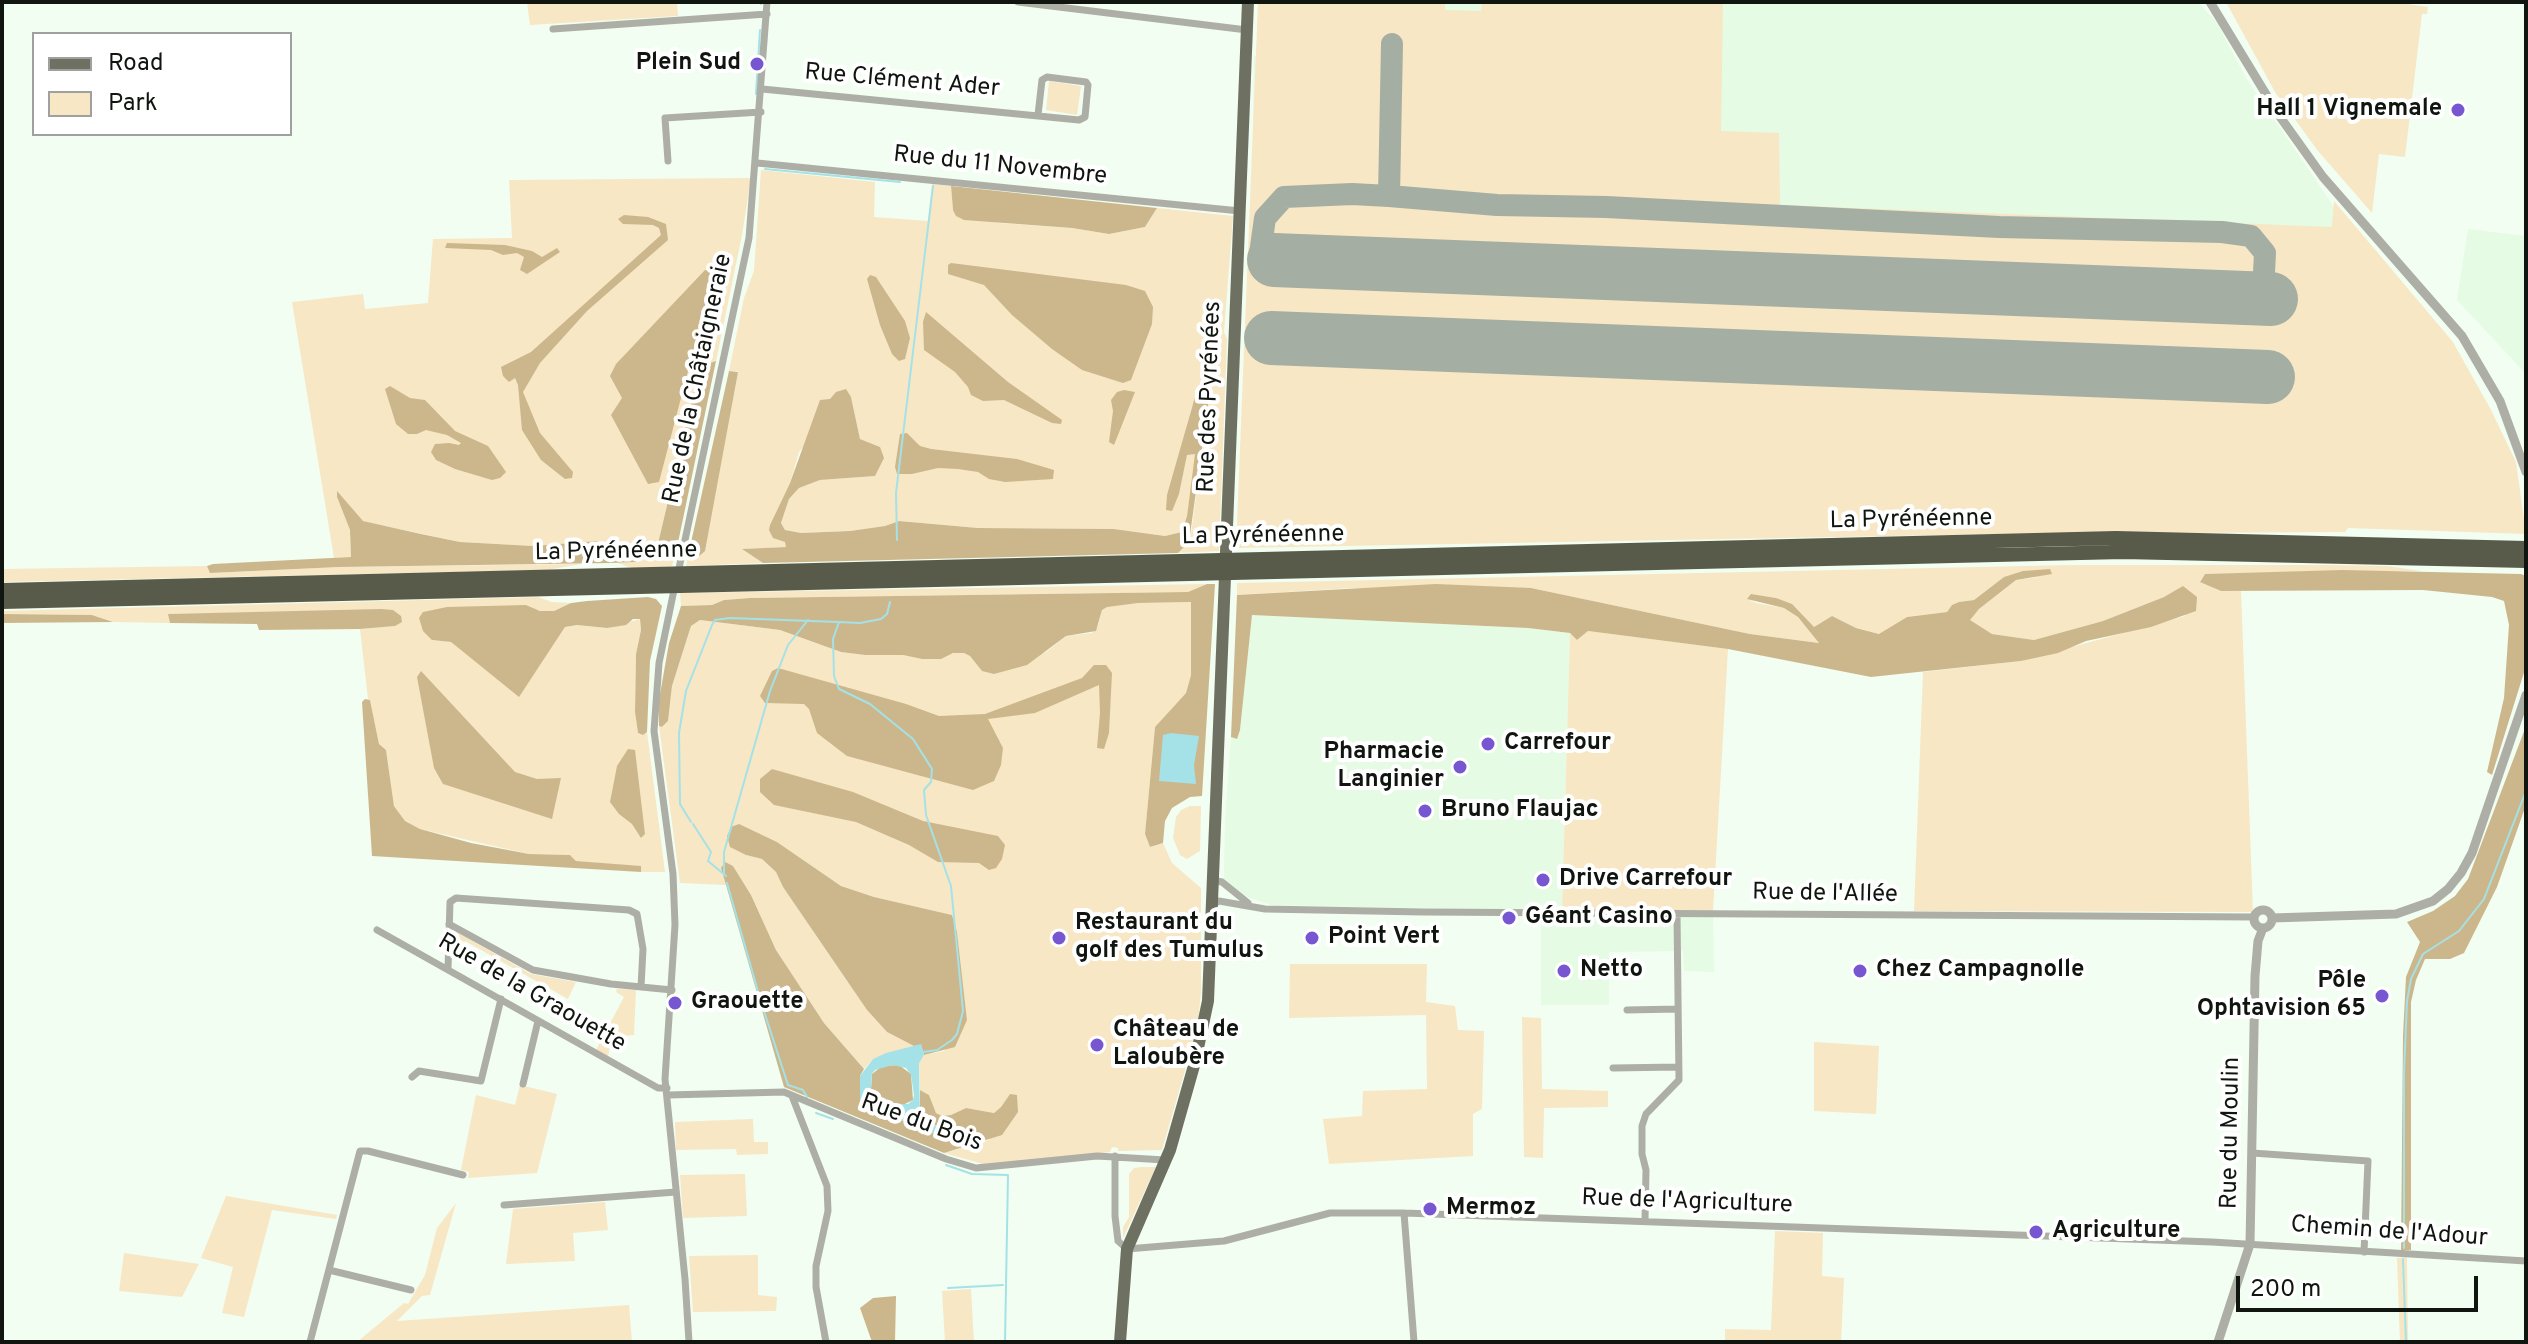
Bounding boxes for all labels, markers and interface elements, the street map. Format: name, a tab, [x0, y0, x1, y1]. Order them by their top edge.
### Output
legend	[32, 32, 292, 136]
text: Road	[108, 49, 164, 79]
place label: Plein Sud	[636, 50, 741, 78]
marker: Plein Sud	[748, 55, 766, 73]
street label: Rue Clément Ader	[803, 59, 1001, 105]
text: Park	[108, 89, 158, 119]
place label: Hall 1 Vignemale	[2256, 96, 2442, 124]
marker: Hall 1 Vignemale	[2449, 101, 2467, 119]
street label: Rue du 11 Novembre	[892, 141, 1108, 193]
street label: Rue de la Châtaigneraie	[658, 252, 740, 506]
street label: Rue des Pyrénées	[1193, 301, 1229, 493]
street label: La Pyrénéenne	[1829, 505, 1993, 537]
street label: La Pyrénéenne	[1181, 521, 1345, 553]
street label: La Pyrénéenne	[534, 537, 698, 569]
place label: Carrefour	[1504, 730, 1611, 758]
marker: Carrefour	[1479, 735, 1497, 753]
place label: Pharmacie Langinier	[1324, 739, 1444, 795]
marker: Pharmacie Langinier	[1451, 758, 1469, 776]
place label: Bruno Flaujac	[1441, 797, 1599, 825]
marker: Bruno Flaujac	[1416, 802, 1434, 820]
place label: Drive Carrefour	[1559, 866, 1732, 894]
marker: Drive Carrefour	[1534, 871, 1552, 889]
street label: Rue de l'Allée	[1752, 879, 1898, 911]
place label: Géant Casino	[1525, 904, 1673, 932]
marker: Géant Casino	[1500, 909, 1518, 927]
place label: Restaurant du golf des Tumulus	[1075, 910, 1264, 966]
place label: Point Vert	[1328, 924, 1440, 952]
street label: Rue de la Graouette	[432, 928, 630, 1060]
marker: Restaurant du golf des Tumulus	[1050, 929, 1068, 947]
marker: Point Vert	[1303, 929, 1321, 947]
place label: Netto	[1580, 957, 1643, 985]
place label: Chez Campagnolle	[1876, 957, 2084, 985]
marker: Netto	[1555, 962, 1573, 980]
marker: Chez Campagnolle	[1851, 962, 1869, 980]
place label: Pôle Ophtavision 65	[2197, 968, 2366, 1024]
marker: Pôle Ophtavision 65	[2373, 987, 2391, 1005]
place label: Graouette	[691, 989, 804, 1017]
marker: Graouette	[666, 994, 684, 1012]
place label: Château de Laloubère	[1113, 1017, 1239, 1073]
marker: Château de Laloubère	[1088, 1036, 1106, 1054]
street label: Rue du Moulin	[2216, 1057, 2248, 1209]
street label: Rue du Bois	[856, 1089, 986, 1159]
street label: Rue de l'Agriculture	[1581, 1185, 1793, 1221]
place label: Mermoz	[1446, 1195, 1536, 1223]
marker: Mermoz	[1421, 1200, 1439, 1218]
street label: Chemin de l'Adour	[2289, 1212, 2489, 1254]
place label: Agriculture	[2052, 1218, 2180, 1246]
marker: Agriculture	[2027, 1223, 2045, 1241]
scale bar	[2240, 1260, 2482, 1310]
text: 200 m	[2250, 1275, 2321, 1305]

